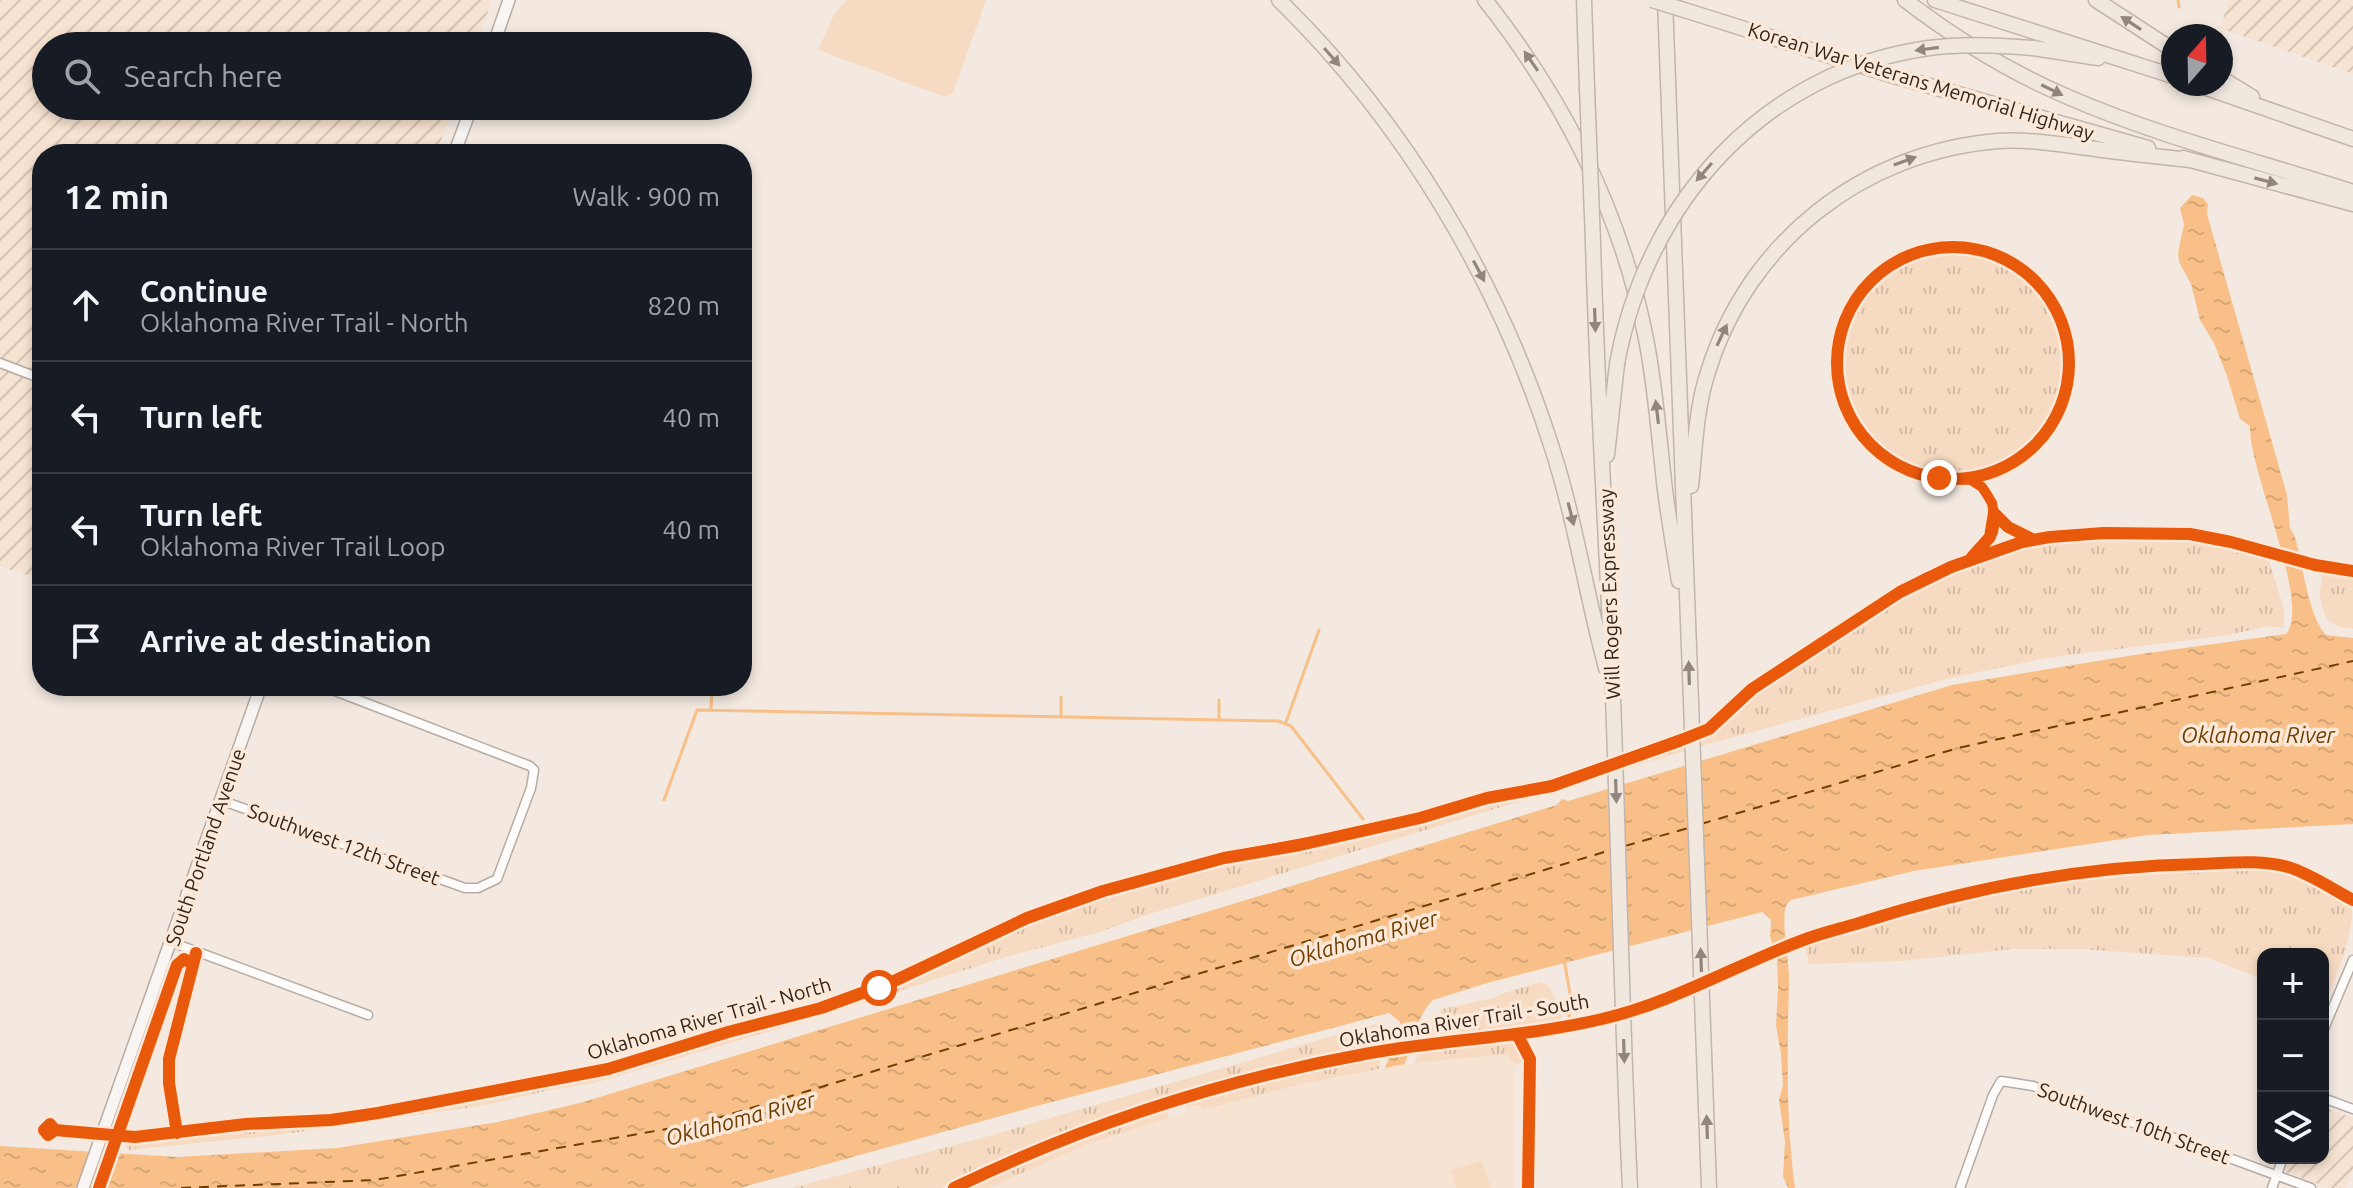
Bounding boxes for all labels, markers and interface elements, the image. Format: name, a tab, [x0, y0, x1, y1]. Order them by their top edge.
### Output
street label: Korean War Veterans Memorial Highway	[1745, 17, 2097, 145]
one-way arrow	[2120, 17, 2142, 31]
north arrow	[2161, 24, 2233, 96]
search box	[32, 32, 752, 120]
one-way arrow	[1914, 43, 1939, 56]
one-way arrow	[1323, 47, 1341, 66]
one-way arrow	[1524, 51, 1539, 72]
icon: search	[60, 54, 104, 98]
text: Search here	[124, 59, 283, 93]
one-way arrow	[2041, 83, 2064, 97]
one-way arrow	[1893, 155, 1917, 167]
one-way arrow	[1696, 163, 1714, 182]
one-way arrow	[2253, 175, 2278, 187]
text: 12 min	[64, 177, 169, 215]
text: Walk · 900 m	[572, 182, 720, 211]
one-way arrow	[1471, 260, 1485, 282]
text: Continue	[140, 274, 268, 308]
icon: ahead	[64, 283, 108, 327]
text: 820 m	[648, 291, 720, 320]
text: Oklahoma River Trail - North	[140, 308, 469, 337]
one-way arrow	[1589, 308, 1601, 333]
one-way arrow	[1715, 323, 1729, 347]
icon: left	[64, 395, 108, 439]
one-way arrow	[1650, 399, 1663, 424]
text: Turn left	[140, 400, 262, 434]
text: 40 m	[662, 403, 720, 432]
route end	[1921, 460, 1957, 496]
street label: Will Rogers Expressway	[1594, 488, 1624, 700]
text: Turn left	[140, 498, 262, 532]
one-way arrow	[1565, 501, 1577, 526]
icon: left	[64, 507, 108, 551]
text: 40 m	[662, 515, 720, 544]
text: Oklahoma River Trail Loop	[140, 532, 445, 561]
icon: arrive	[64, 619, 108, 663]
text: Arrive at destination	[140, 624, 432, 658]
one-way arrow	[1683, 660, 1696, 685]
water label: Oklahoma River	[2181, 722, 2336, 747]
street label: South Portland Avenue	[160, 745, 250, 949]
one-way arrow	[1610, 779, 1622, 804]
street label: Southwest 12th Street	[245, 799, 443, 890]
water label: Oklahoma River	[1286, 905, 1441, 971]
one-way arrow	[1694, 947, 1707, 972]
map controls	[2257, 948, 2329, 1164]
button: +	[2257, 948, 2329, 1020]
route start	[861, 970, 897, 1006]
street label: Oklahoma River Trail - North	[584, 972, 834, 1064]
street label: Oklahoma River Trail - South	[1337, 989, 1591, 1051]
button: −	[2257, 1020, 2329, 1092]
one-way arrow	[1618, 1039, 1631, 1064]
street label: Southwest 10th Street	[2035, 1078, 2233, 1169]
water label: Oklahoma River	[662, 1086, 818, 1150]
button: layers	[2257, 1092, 2329, 1164]
one-way arrow	[1700, 1114, 1713, 1139]

